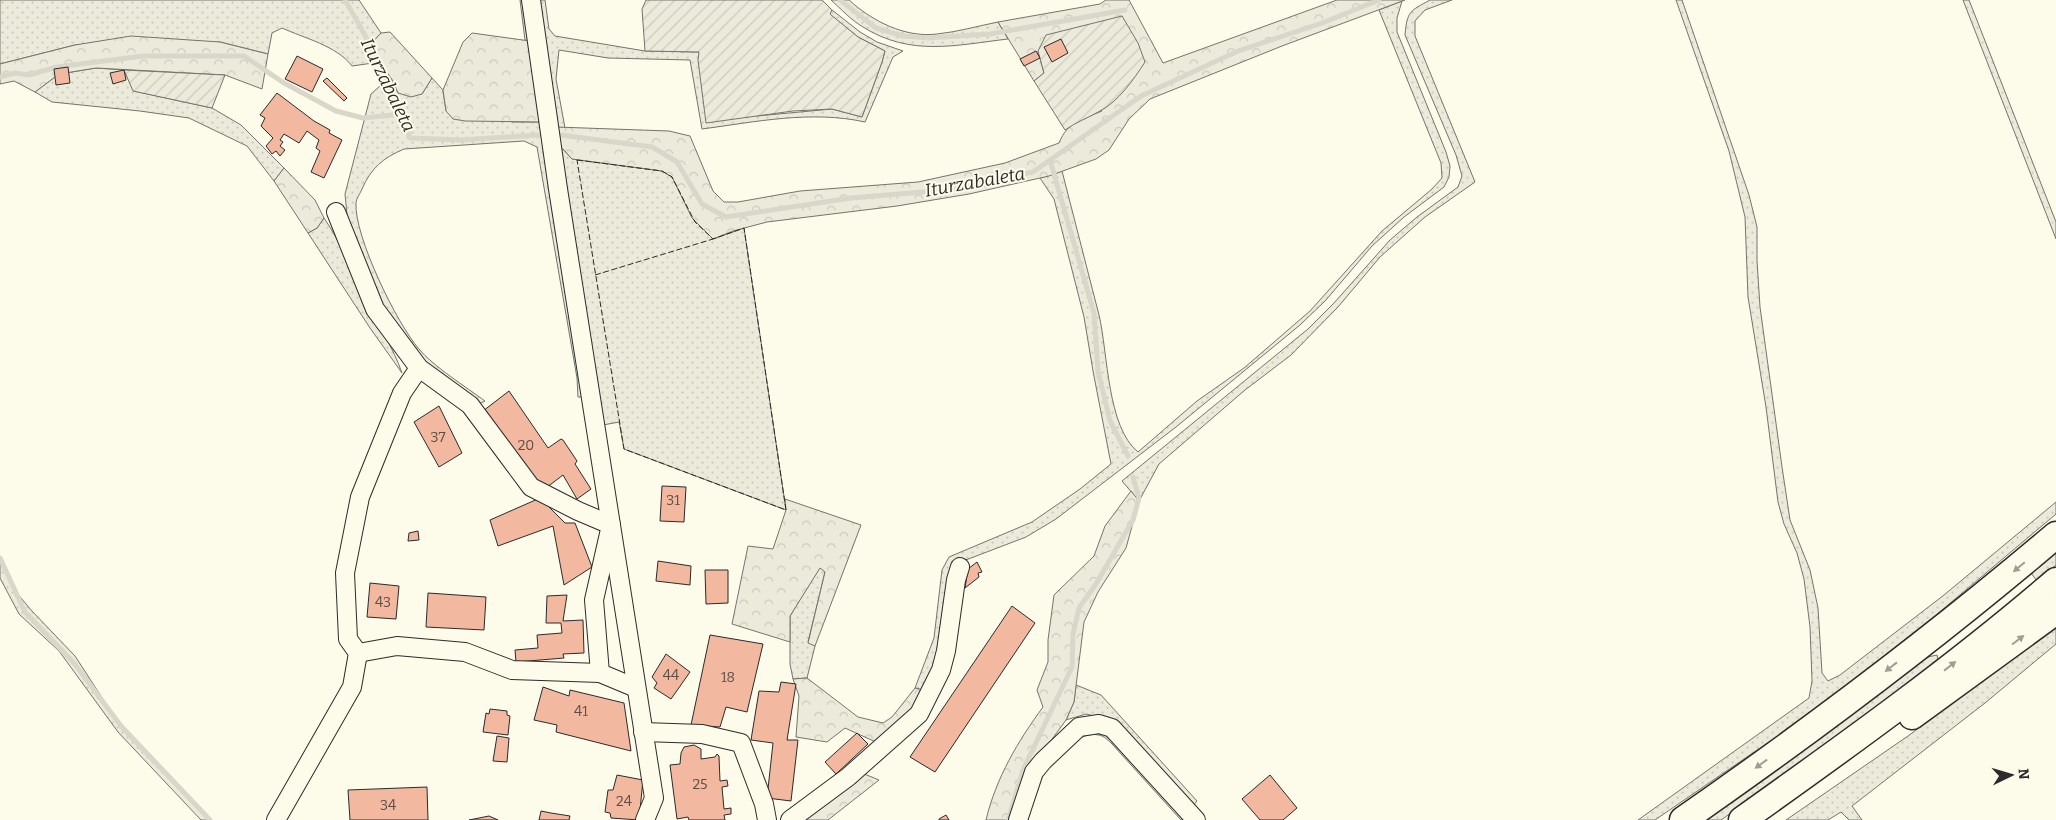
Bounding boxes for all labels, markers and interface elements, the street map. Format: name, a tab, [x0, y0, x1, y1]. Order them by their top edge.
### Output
water label: Iturzabaleta	[356, 35, 420, 135]
water label: Iturzabaleta	[923, 162, 1027, 202]
house number: 37	[430, 429, 446, 446]
house number: 20	[518, 437, 534, 454]
house number: 31	[666, 492, 680, 509]
one-way arrow	[2013, 561, 2026, 572]
house number: 43	[375, 594, 391, 611]
one-way arrow	[2011, 635, 2025, 645]
one-way arrow	[1943, 661, 1956, 672]
one-way arrow	[1885, 662, 1898, 673]
house number: 44	[663, 667, 679, 684]
house number: 18	[721, 669, 735, 686]
house number: 41	[574, 703, 588, 720]
north arrow	[1986, 750, 2036, 800]
one-way arrow	[1754, 759, 1768, 769]
text: N	[2015, 768, 2032, 780]
house number: 25	[692, 776, 708, 793]
house number: 24	[616, 793, 632, 810]
house number: 34	[380, 797, 396, 814]

